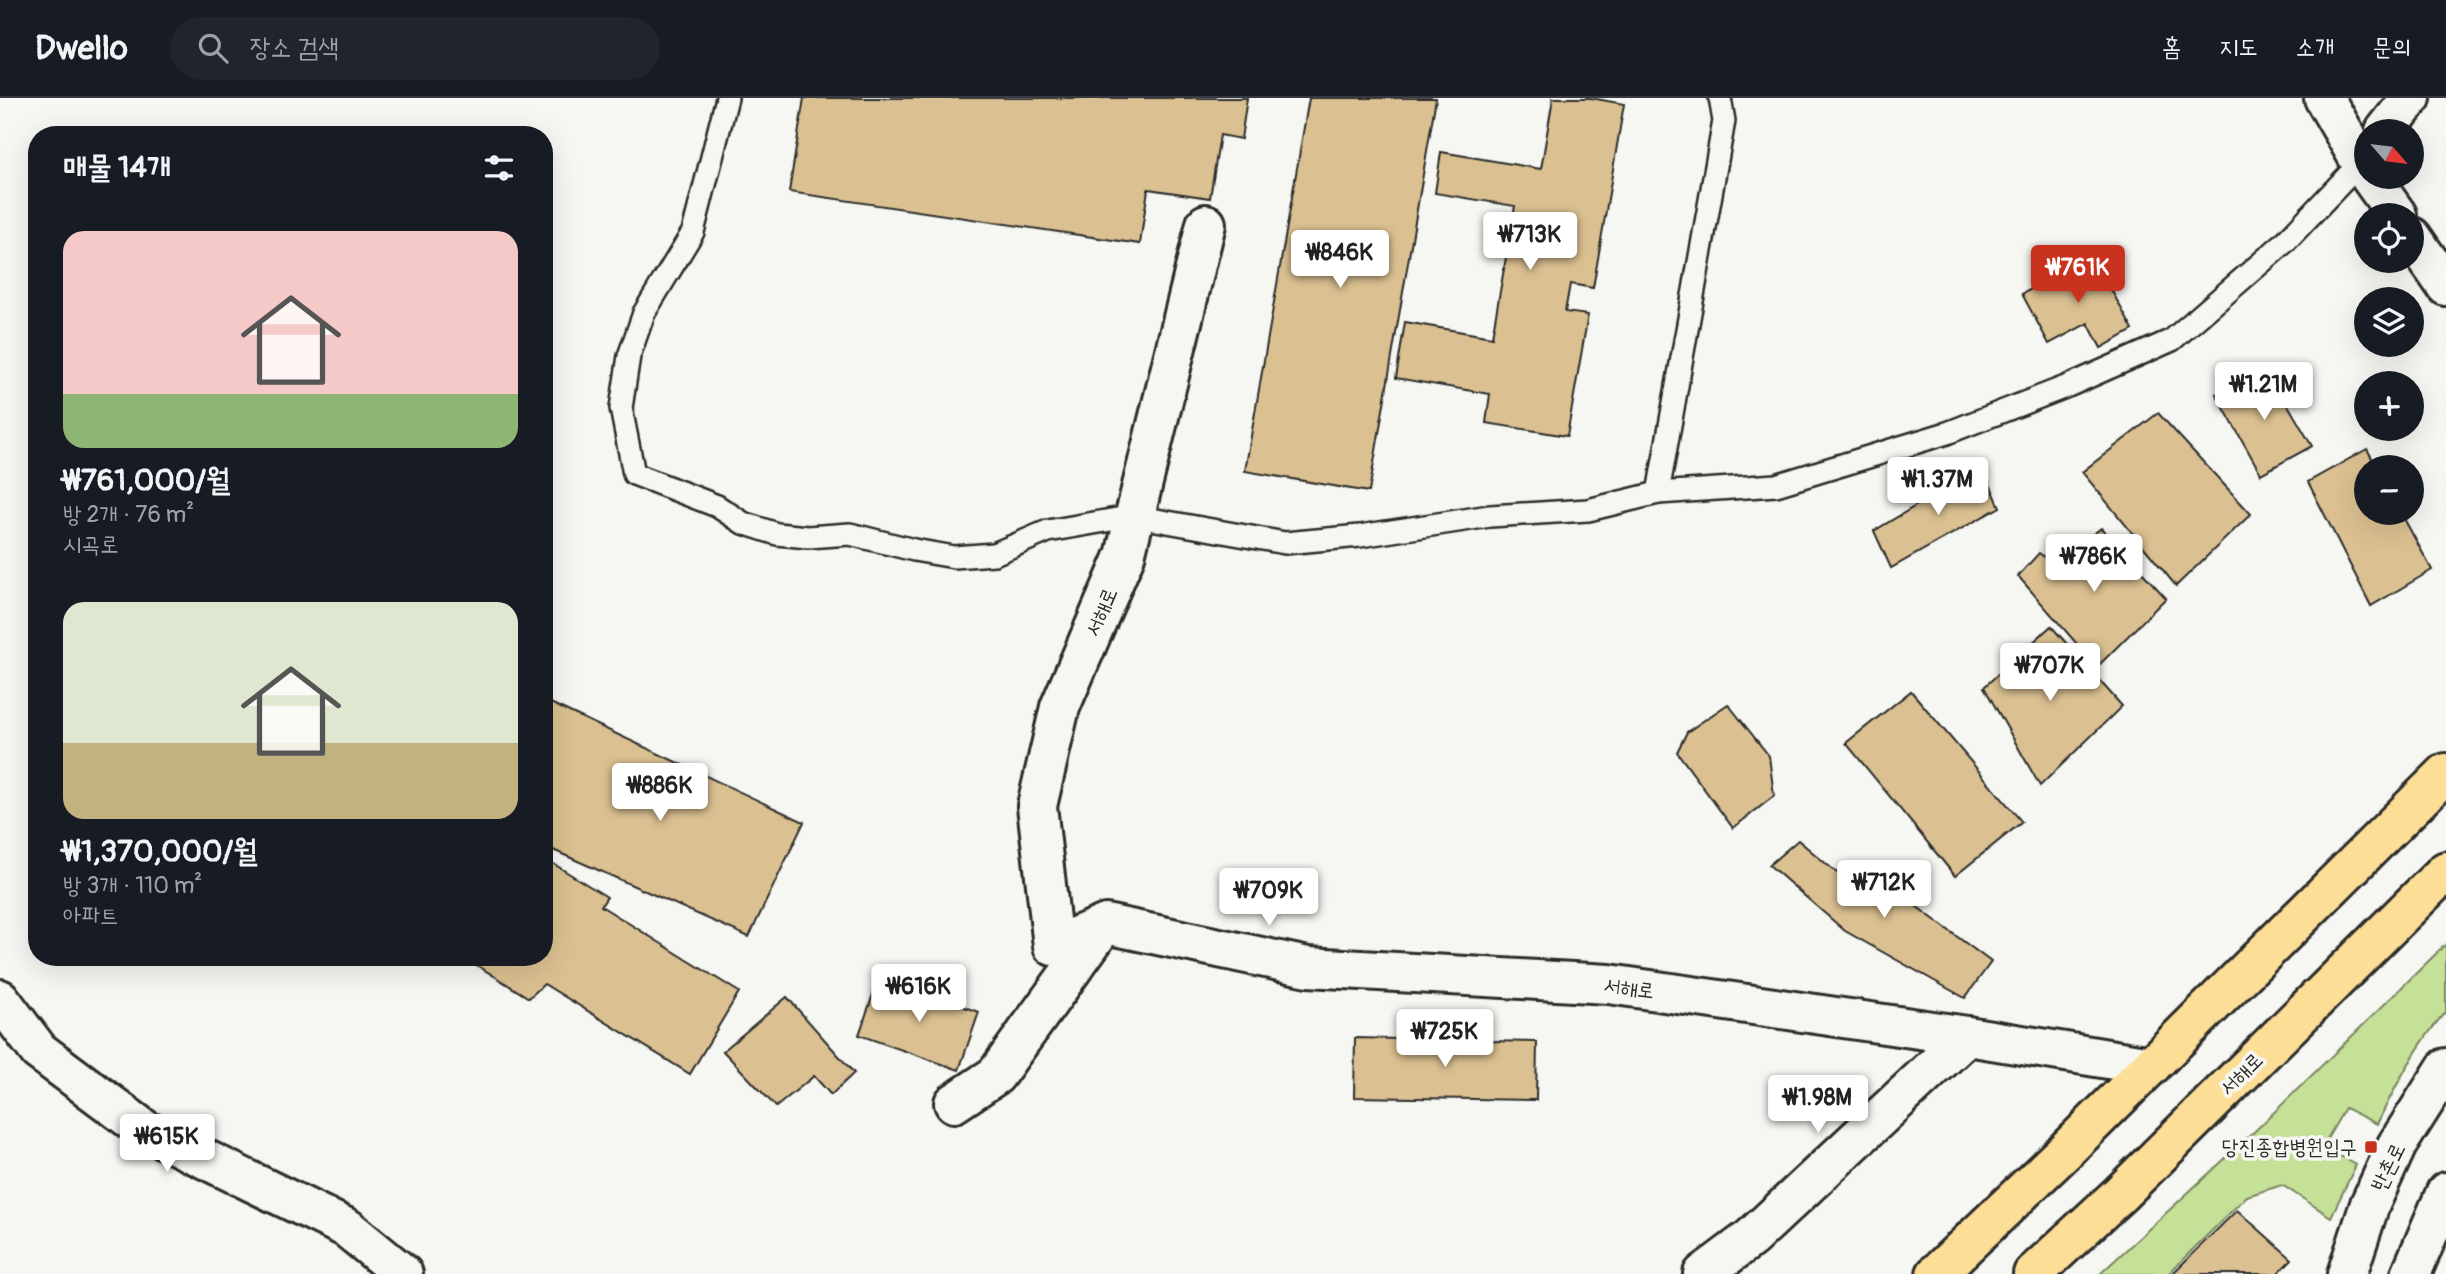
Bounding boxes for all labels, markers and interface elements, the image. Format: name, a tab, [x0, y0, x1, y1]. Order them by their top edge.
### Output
search box	[170, 17, 660, 80]
text: Dwello	[35, 28, 128, 69]
icon: search	[194, 29, 232, 67]
text: 장소 검색	[250, 32, 339, 64]
text: 홈	[2162, 33, 2181, 62]
text: 지도	[2219, 33, 2258, 62]
text: 소개	[2296, 33, 2334, 62]
text: 문의	[2372, 33, 2411, 62]
north arrow	[2354, 119, 2424, 189]
map controls	[2354, 119, 2424, 525]
text: 매물 14개	[63, 149, 171, 186]
icon: filters	[480, 149, 518, 187]
button: locate	[2354, 203, 2424, 273]
pin: ₩713K	[1481, 212, 1579, 272]
text: ₩713K	[1499, 220, 1561, 249]
pin: ₩846K	[1291, 230, 1389, 290]
text: ₩846K	[1307, 238, 1373, 267]
pin: ₩761K	[2029, 246, 2127, 305]
text: ₩761K	[2047, 253, 2109, 282]
icon: home	[228, 277, 354, 403]
button: layers	[2354, 287, 2424, 357]
pin: ₩1.21M	[2207, 362, 2321, 422]
text: ₩1.21M	[2231, 370, 2297, 399]
button: +	[2354, 371, 2424, 441]
button: −	[2354, 455, 2424, 525]
pin: ₩1.37M	[1881, 458, 1995, 517]
text: ₩761,000/월	[63, 462, 230, 499]
text: ₩1.37M	[1903, 465, 1973, 494]
text: 방 2개 · 76 m²	[63, 500, 194, 529]
text: 시곡로	[63, 530, 119, 559]
pin: ₩786K	[2045, 534, 2143, 594]
text: ₩786K	[2062, 542, 2126, 571]
street label: 서해로	[1079, 584, 1124, 641]
pin: ₩707K	[2001, 644, 2099, 703]
icon: home	[228, 648, 354, 774]
text: ₩707K	[2016, 651, 2084, 680]
pin: ₩886K	[611, 764, 709, 823]
text: ₩886K	[628, 771, 692, 800]
text: ₩1,370,000/월	[63, 833, 257, 870]
pin: ₩712K	[1835, 860, 1933, 920]
pin: ₩709K	[1220, 868, 1318, 928]
text: ₩712K	[1853, 868, 1915, 897]
text: 방 3개 · 110 m²	[63, 871, 202, 900]
text: ₩709K	[1235, 876, 1303, 905]
text: 아파트	[63, 901, 119, 930]
pin: ₩616K	[870, 964, 968, 1024]
text: ₩616K	[887, 972, 951, 1001]
street label: 서해로	[1602, 972, 1656, 1005]
pin: ₩725K	[1396, 1010, 1494, 1069]
text: ₩725K	[1412, 1017, 1478, 1046]
street label: 서해로	[2214, 1047, 2269, 1102]
pin: ₩1.98M	[1761, 1076, 1875, 1135]
text: ₩1.98M	[1784, 1083, 1852, 1112]
pin: ₩615K	[118, 1114, 216, 1174]
text: ₩615K	[136, 1122, 198, 1151]
place label: 당진종합병원입구	[2222, 1134, 2357, 1161]
marker: 당진종합병원입구	[2363, 1139, 2379, 1155]
street label: 반촌로	[2365, 1139, 2412, 1196]

